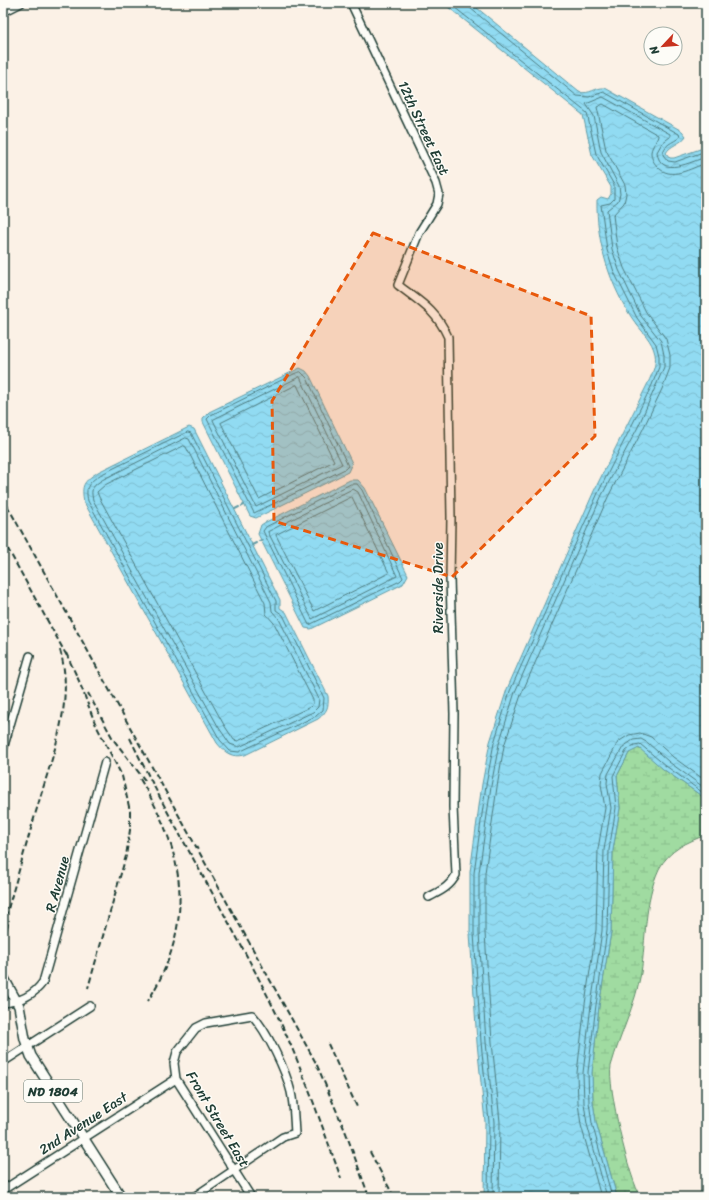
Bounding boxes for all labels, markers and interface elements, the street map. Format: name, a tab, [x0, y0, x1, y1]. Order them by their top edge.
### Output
north arrow	[643, 26, 683, 66]
text: N	[644, 42, 665, 59]
street label: 12th Street East	[391, 77, 456, 180]
street label: Riverside Drive	[426, 542, 451, 633]
street label: R Avenue	[38, 853, 77, 915]
street label: Front Street East	[179, 1066, 256, 1172]
road number: ND 1804	[24, 1080, 82, 1102]
street label: 2nd Avenue East	[34, 1084, 134, 1162]

